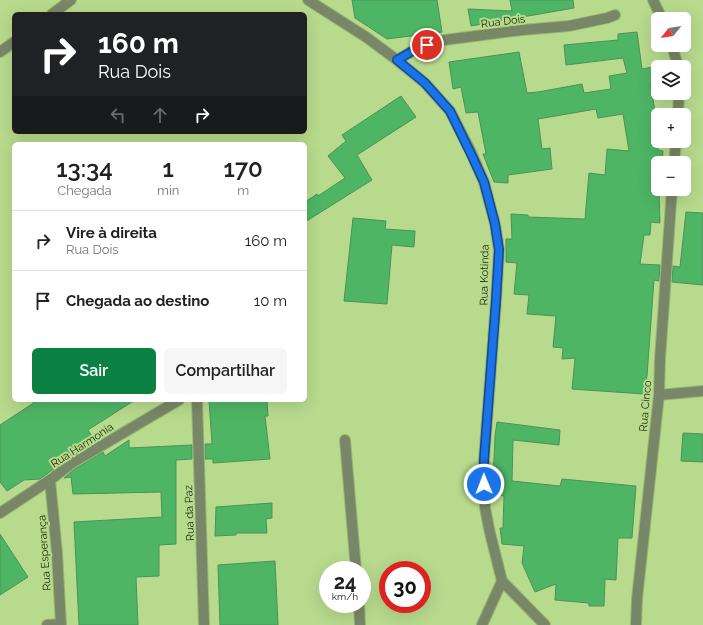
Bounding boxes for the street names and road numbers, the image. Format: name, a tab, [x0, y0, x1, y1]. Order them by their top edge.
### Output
street label: Rua Dois	[480, 12, 526, 31]
street label: Rua Kotinda	[477, 244, 492, 306]
street label: Rua Cinco	[637, 379, 654, 432]
street label: Rua Harmonia	[49, 420, 116, 470]
street label: Rua da Paz	[182, 484, 197, 541]
street label: Rua Esperança	[35, 515, 54, 591]

